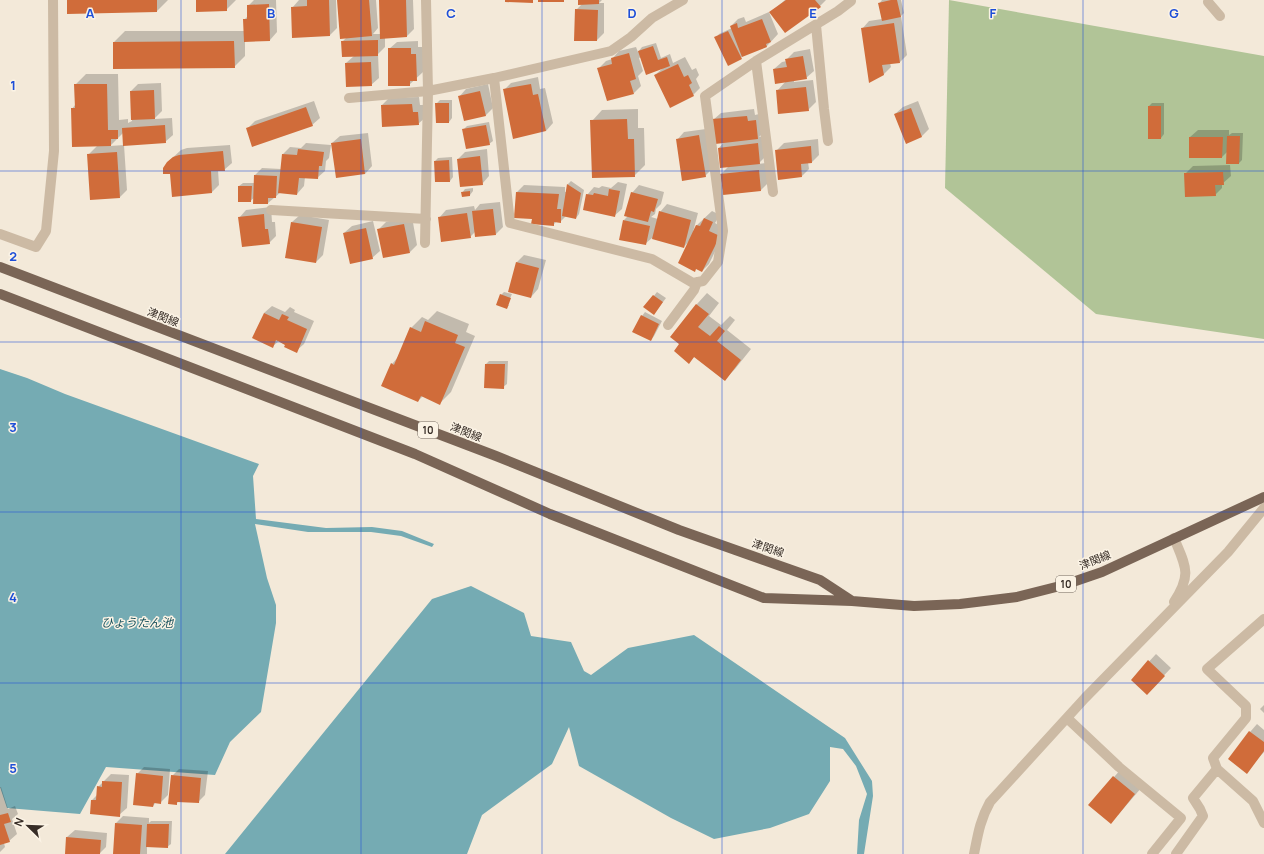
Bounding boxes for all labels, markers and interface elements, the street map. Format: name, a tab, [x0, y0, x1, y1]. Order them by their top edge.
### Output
text: A	[86, 4, 95, 22]
text: B	[267, 4, 275, 22]
text: C	[446, 4, 456, 22]
text: D	[627, 4, 637, 22]
text: E	[809, 4, 817, 22]
text: F	[990, 4, 997, 22]
text: G	[1169, 4, 1179, 22]
text: 1	[10, 76, 16, 94]
text: 2	[9, 247, 17, 265]
street label: 津関線	[145, 304, 181, 329]
text: 3	[9, 418, 17, 436]
street label: 津関線	[448, 419, 484, 444]
road number: 10	[418, 422, 438, 438]
street label: 津関線	[750, 535, 786, 560]
street label: 津関線	[1077, 546, 1113, 573]
road number: 10	[1056, 576, 1076, 592]
text: 4	[9, 588, 17, 606]
water label: ひょうたん池	[101, 614, 174, 631]
text: 5	[9, 759, 17, 777]
north arrow	[8, 806, 48, 846]
text: N	[10, 815, 27, 828]

